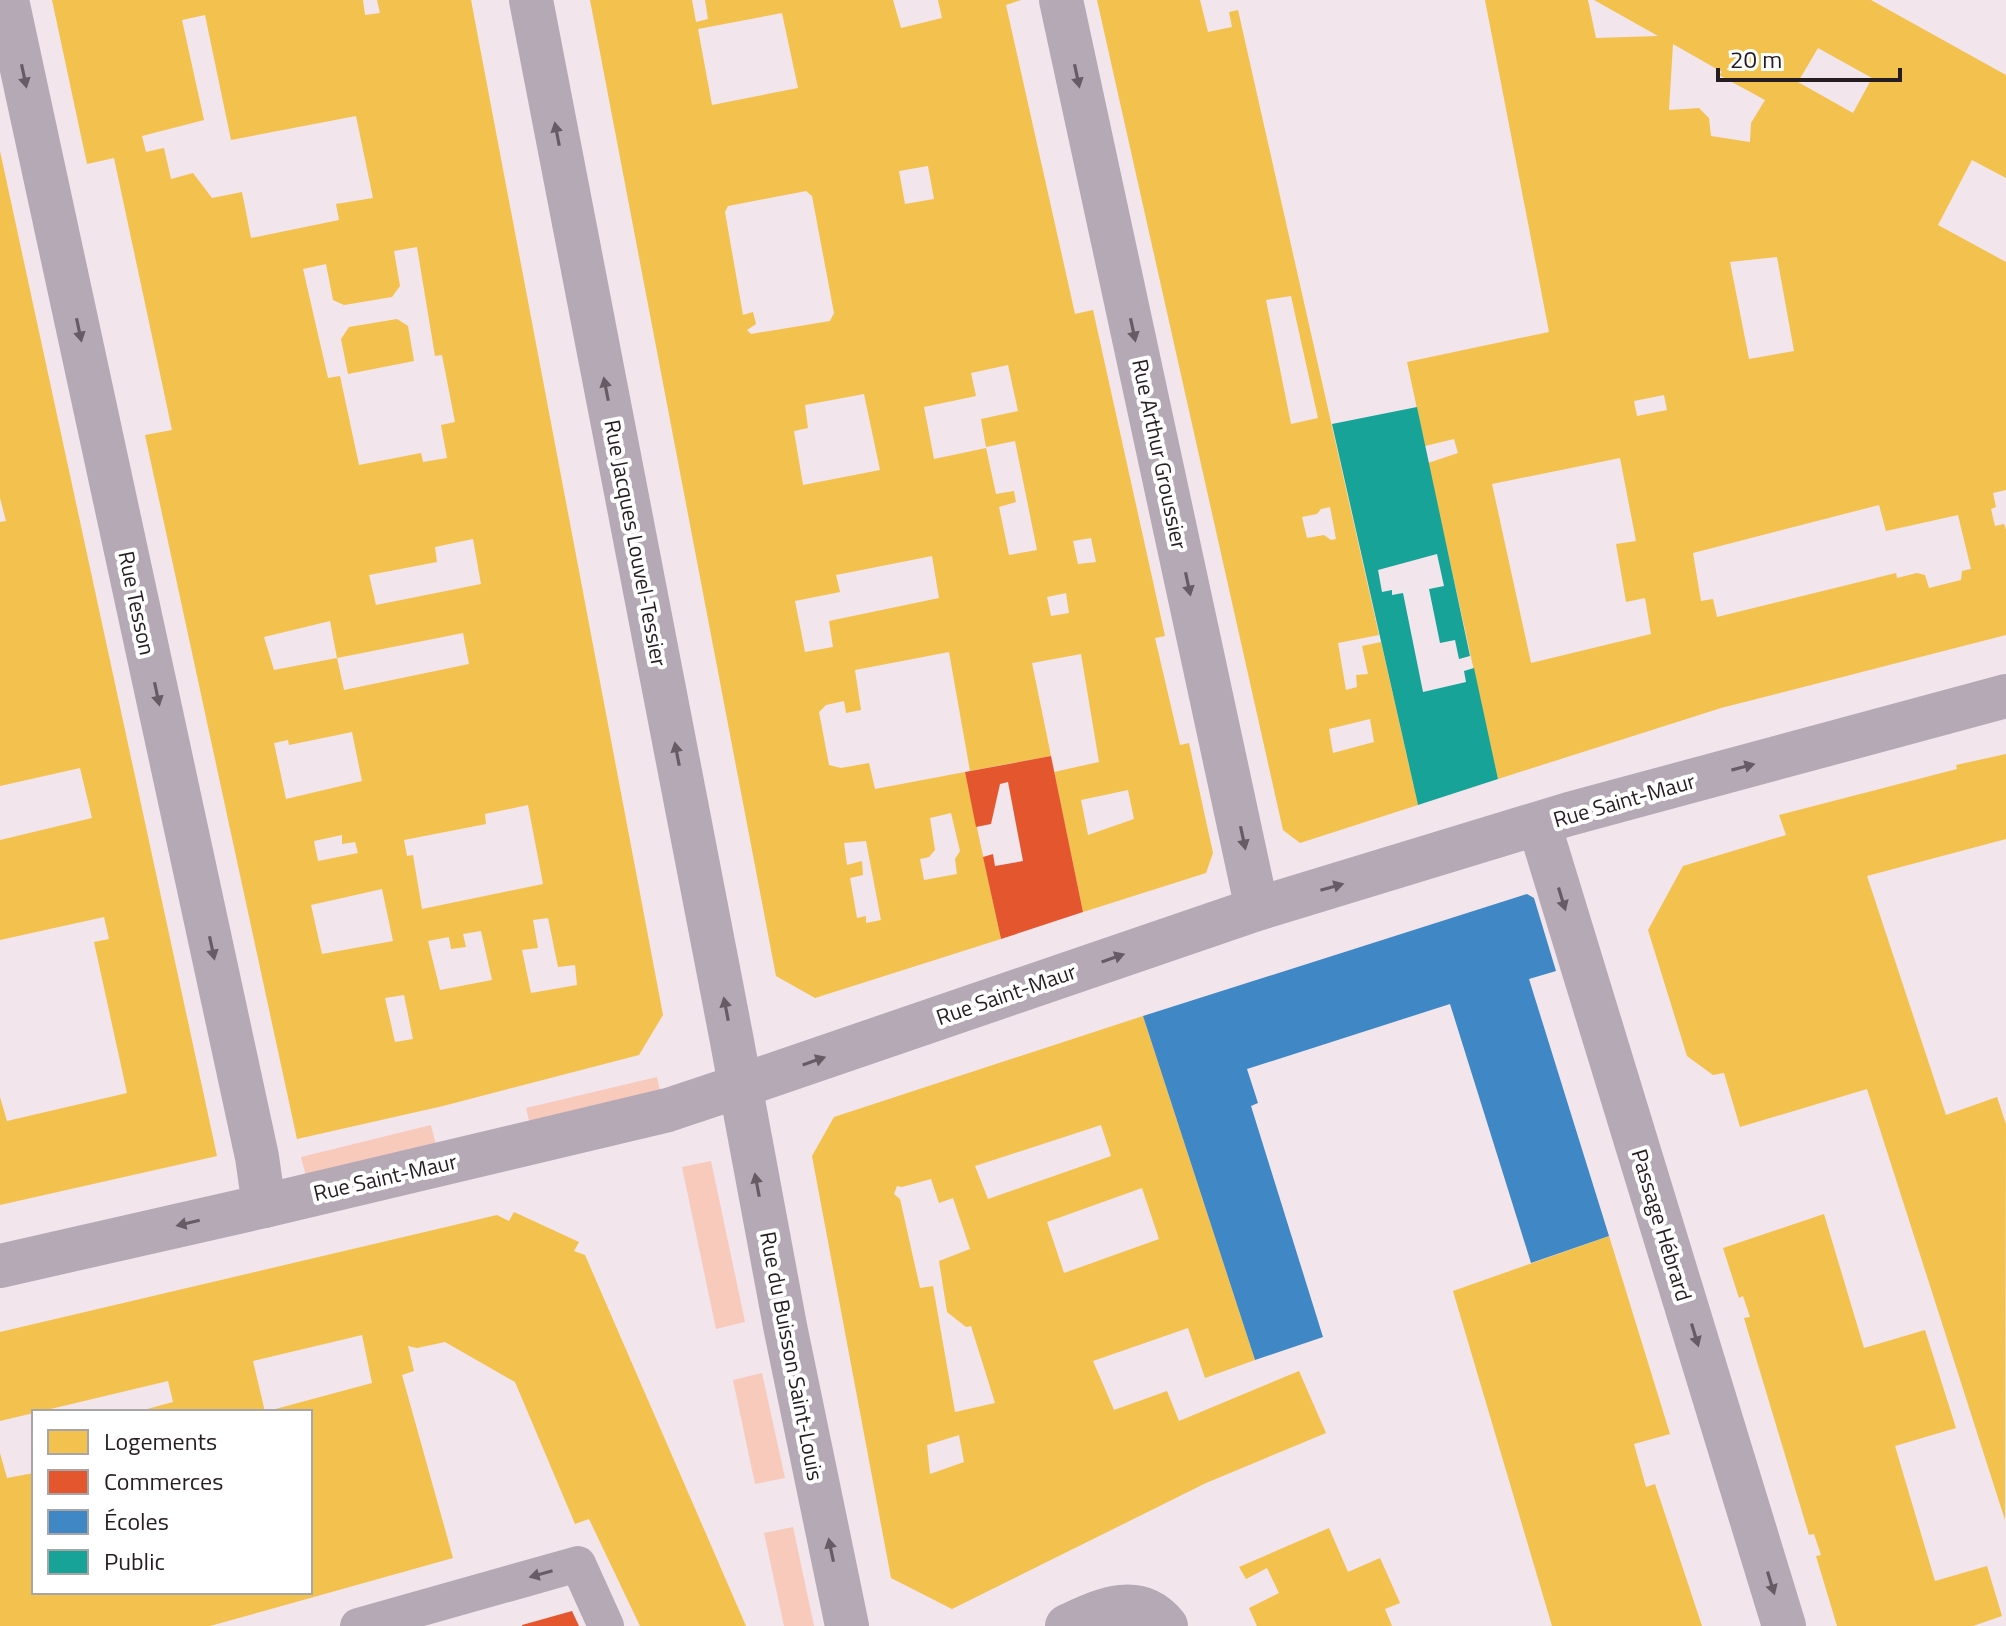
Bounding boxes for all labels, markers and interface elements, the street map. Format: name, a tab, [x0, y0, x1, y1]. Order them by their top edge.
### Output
scale bar	[1718, 32, 1900, 82]
text: 20 m	[1730, 41, 1782, 77]
one-way arrow	[18, 64, 31, 89]
one-way arrow	[1071, 64, 1084, 89]
one-way arrow	[550, 121, 563, 146]
one-way arrow	[73, 318, 85, 343]
one-way arrow	[1127, 318, 1140, 343]
street label: Rue Arthur Groussier	[1123, 356, 1197, 553]
one-way arrow	[600, 376, 612, 401]
street label: Rue Jacques Louvel-Tessier	[595, 417, 677, 670]
street label: Rue Tesson	[109, 548, 165, 658]
one-way arrow	[1182, 572, 1195, 597]
one-way arrow	[151, 682, 164, 707]
one-way arrow	[670, 741, 682, 766]
one-way arrow	[1730, 760, 1755, 772]
street label: Rue Saint-Maur	[1549, 763, 1699, 837]
one-way arrow	[1237, 826, 1250, 851]
one-way arrow	[1320, 880, 1344, 893]
one-way arrow	[1556, 887, 1569, 911]
one-way arrow	[206, 936, 219, 961]
one-way arrow	[1101, 951, 1125, 963]
street label: Rue Saint-Maur	[931, 954, 1081, 1034]
one-way arrow	[719, 997, 732, 1022]
one-way arrow	[802, 1054, 826, 1066]
street label: Rue Saint-Maur	[310, 1144, 460, 1210]
street label: Passage Hébrard	[1623, 1145, 1701, 1305]
one-way arrow	[751, 1172, 763, 1197]
one-way arrow	[175, 1217, 200, 1230]
street label: Rue du Buisson Saint-Louis	[751, 1228, 833, 1484]
one-way arrow	[1689, 1323, 1702, 1347]
legend	[32, 1410, 312, 1594]
text: Logements	[104, 1423, 217, 1459]
text: Commerces	[104, 1463, 223, 1499]
text: Écoles	[104, 1503, 169, 1539]
one-way arrow	[824, 1537, 837, 1562]
text: Public	[104, 1543, 165, 1579]
one-way arrow	[529, 1569, 554, 1581]
one-way arrow	[1766, 1572, 1778, 1596]

